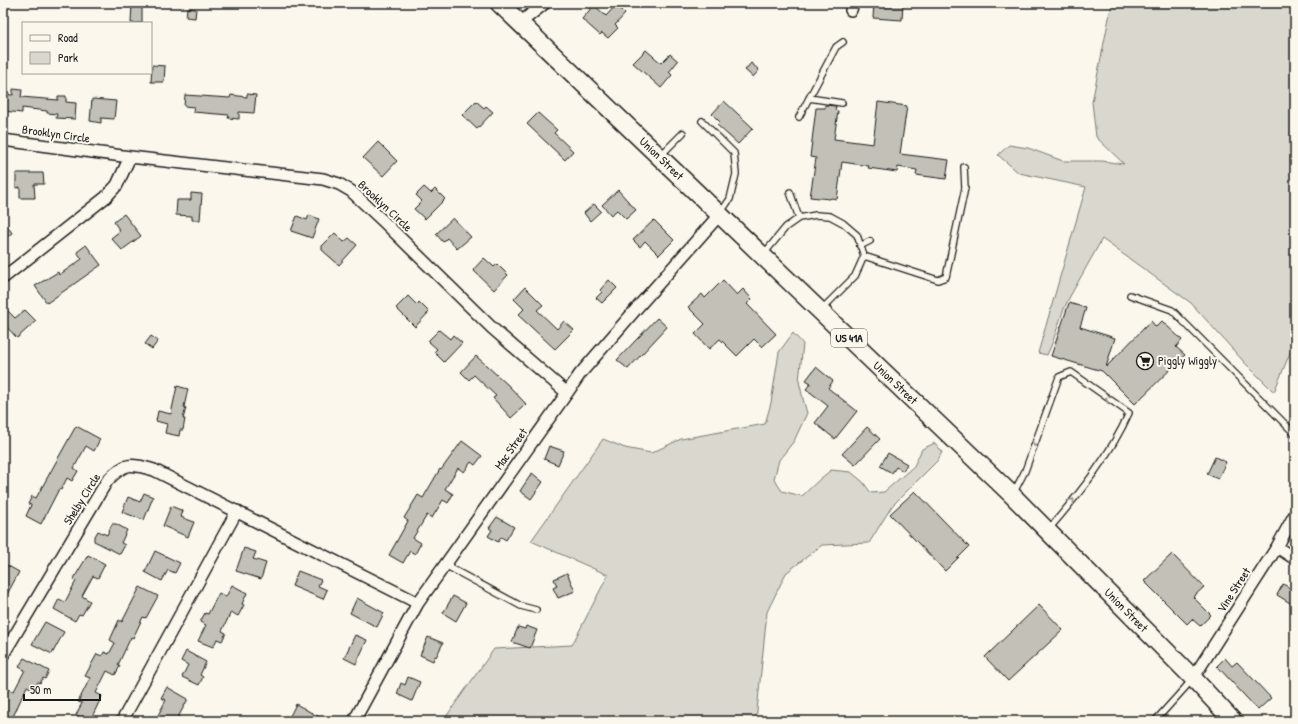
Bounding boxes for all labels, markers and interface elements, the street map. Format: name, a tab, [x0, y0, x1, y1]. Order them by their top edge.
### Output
legend	[22, 22, 152, 74]
text: Road	[58, 29, 78, 46]
text: Park	[58, 49, 78, 66]
street label: Brooklyn Circle	[21, 120, 91, 147]
street label: Union Street	[636, 133, 688, 184]
street label: Brooklyn Circle	[355, 176, 416, 235]
road number: US 41A	[831, 329, 867, 347]
supermarket icon: Piggly Wiggly	[1135, 351, 1155, 371]
place label: Piggly Wiggly	[1158, 352, 1217, 369]
street label: Union Street	[870, 357, 922, 409]
one-way arrow	[1106, 397, 1113, 404]
street label: Mac Street	[490, 424, 532, 473]
one-way arrow	[1031, 440, 1040, 447]
street label: Shelby Circle	[59, 470, 104, 528]
one-way arrow	[1068, 499, 1075, 506]
street label: Vine Street	[1213, 563, 1255, 615]
street label: Union Street	[1101, 584, 1153, 636]
scale bar	[24, 676, 100, 702]
text: 50 m	[30, 681, 51, 698]

